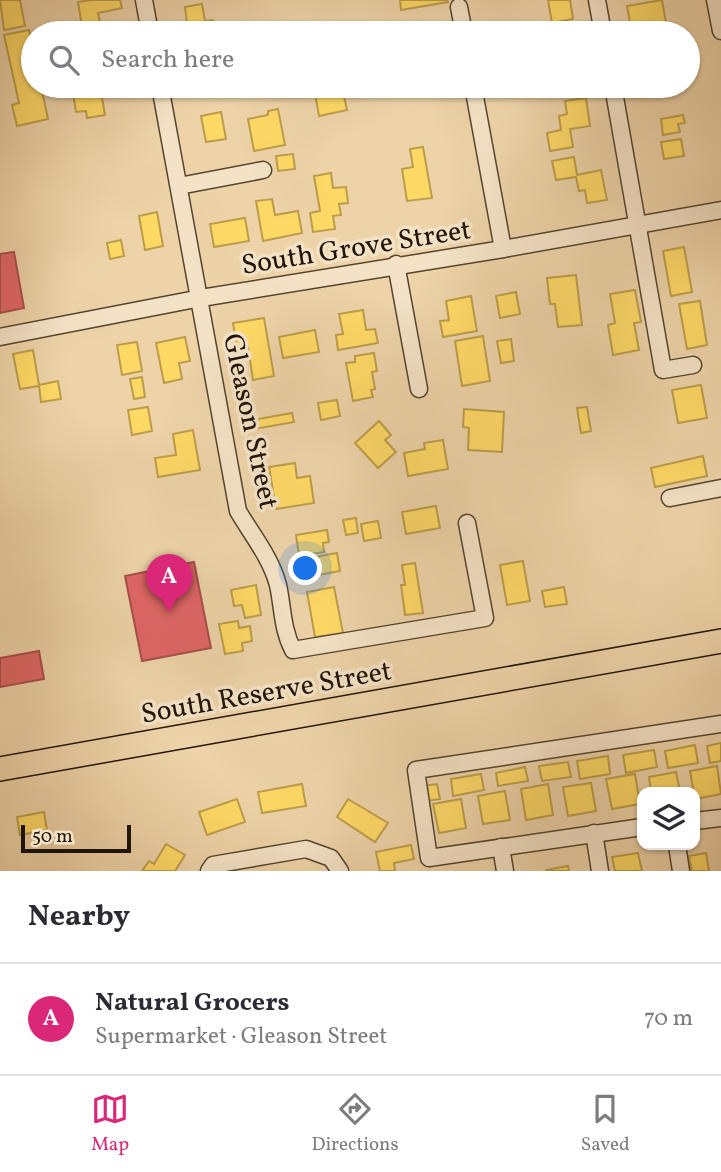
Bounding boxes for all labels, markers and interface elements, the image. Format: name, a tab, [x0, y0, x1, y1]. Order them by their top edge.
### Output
search box	[21, 21, 700, 98]
icon: search	[45, 41, 83, 79]
text: Search here	[101, 42, 234, 78]
street label: South Grove Street	[239, 211, 474, 286]
street label: Gleason Street	[212, 330, 287, 513]
your location	[288, 551, 322, 585]
pin: A	[146, 554, 192, 612]
street label: South Reserve Street	[138, 652, 395, 735]
map controls	[637, 787, 700, 850]
button: layers	[637, 787, 700, 850]
scale bar	[21, 822, 131, 854]
text: 50 m	[32, 824, 73, 850]
text: Nearby	[28, 896, 130, 938]
text: Natural Grocers	[95, 985, 290, 1021]
text: A	[43, 1003, 59, 1035]
text: 70 m	[644, 1003, 693, 1035]
text: Supermarket · Gleason Street	[95, 1021, 387, 1053]
tab: Map	[91, 1090, 129, 1158]
tab: Directions	[312, 1090, 399, 1158]
tab: Saved	[581, 1090, 630, 1158]

